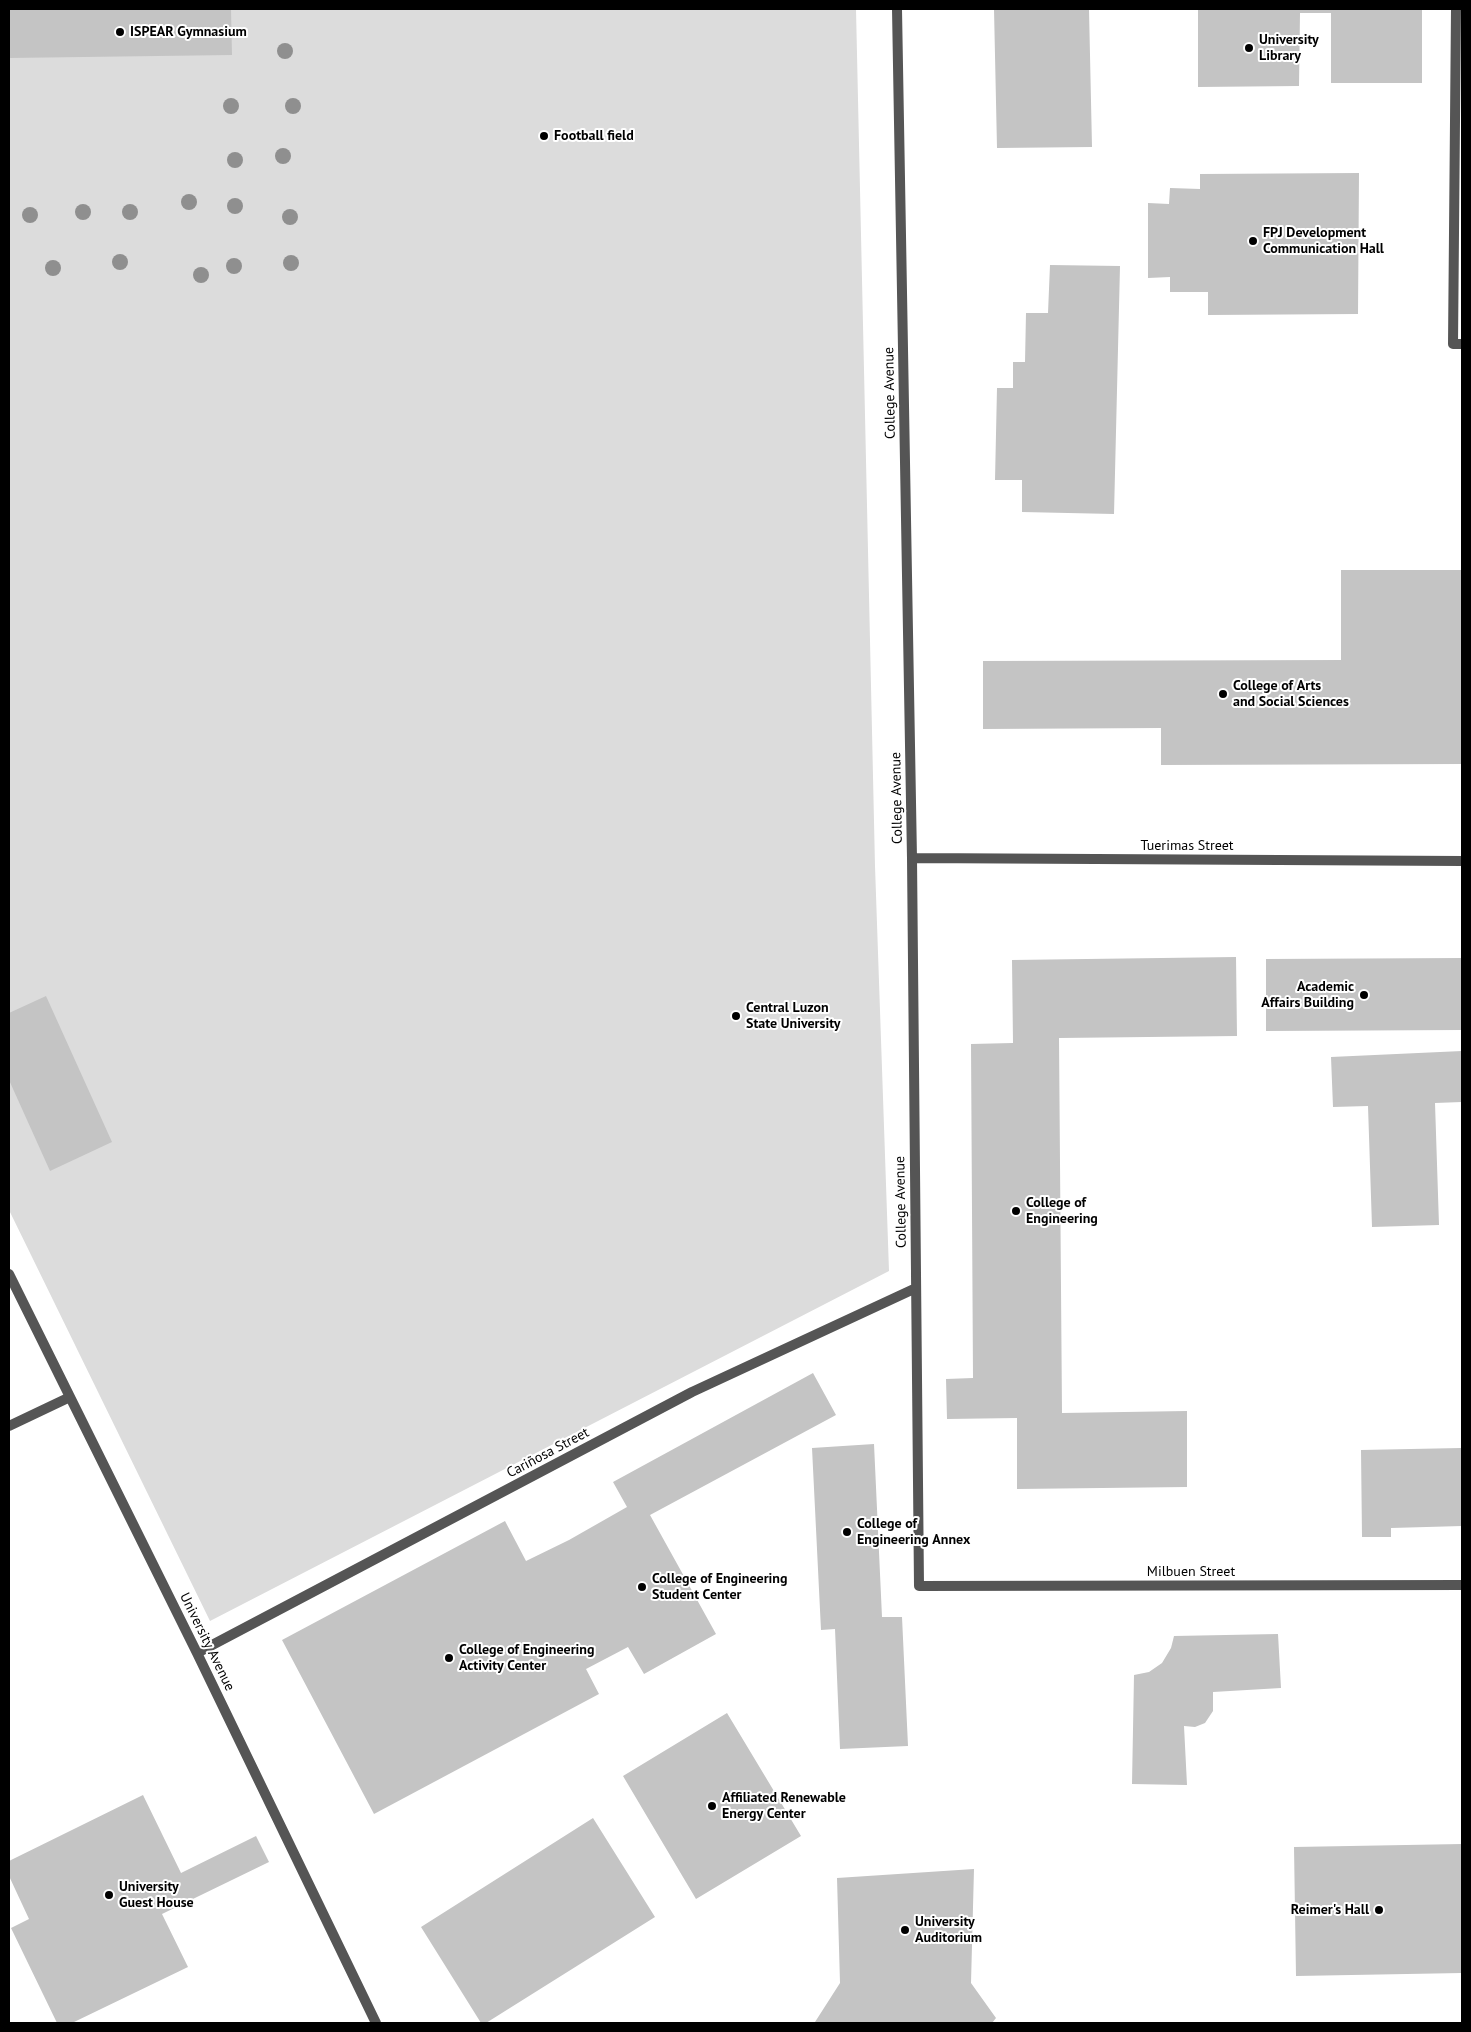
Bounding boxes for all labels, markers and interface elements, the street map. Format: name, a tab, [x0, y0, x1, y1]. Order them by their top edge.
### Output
place label: ISPEAR Gymnasium	[130, 24, 247, 40]
marker: ISPEAR Gymnasium	[114, 26, 126, 38]
place label: University Library	[1259, 32, 1319, 64]
marker: University Library	[1243, 42, 1255, 54]
place label: Football field	[554, 128, 634, 144]
marker: Football field	[538, 130, 550, 142]
place label: FPJ Development Communication Hall	[1263, 225, 1384, 258]
marker: FPJ Development Communication Hall	[1247, 235, 1259, 247]
street label: College Avenue	[881, 347, 899, 439]
place label: College of Arts and Social Sciences	[1233, 678, 1349, 710]
marker: College of Arts and Social Sciences	[1217, 688, 1229, 700]
street label: College Avenue	[888, 752, 906, 844]
street label: Tuerimas Street	[1140, 838, 1234, 854]
place label: Academic Affairs Building	[1261, 979, 1354, 1012]
marker: Academic Affairs Building	[1358, 989, 1370, 1001]
place label: Central Luzon State University	[746, 1000, 840, 1032]
marker: Central Luzon State University	[730, 1010, 742, 1022]
street label: College Avenue	[892, 1156, 910, 1248]
place label: College of Engineering	[1026, 1195, 1098, 1228]
marker: College of Engineering	[1010, 1205, 1022, 1217]
street label: Cariñosa Street	[504, 1424, 592, 1482]
place label: College of Engineering Annex	[857, 1516, 970, 1548]
marker: College of Engineering Annex	[841, 1526, 853, 1538]
street label: Milbuen Street	[1147, 1564, 1235, 1580]
place label: College of Engineering Student Center	[652, 1571, 787, 1604]
marker: College of Engineering Student Center	[636, 1581, 648, 1593]
street label: University Avenue	[176, 1590, 238, 1694]
place label: College of Engineering Activity Center	[459, 1642, 594, 1674]
marker: College of Engineering Activity Center	[443, 1652, 455, 1664]
place label: Affiliated Renewable Energy Center	[722, 1790, 846, 1822]
marker: Affiliated Renewable Energy Center	[706, 1800, 718, 1812]
place label: University Guest House	[119, 1879, 194, 1911]
marker: University Guest House	[103, 1889, 115, 1901]
place label: Reimer's Hall	[1291, 1902, 1369, 1918]
marker: Reimer's Hall	[1373, 1904, 1385, 1916]
place label: University Auditorium	[915, 1914, 982, 1946]
marker: University Auditorium	[899, 1924, 911, 1936]

